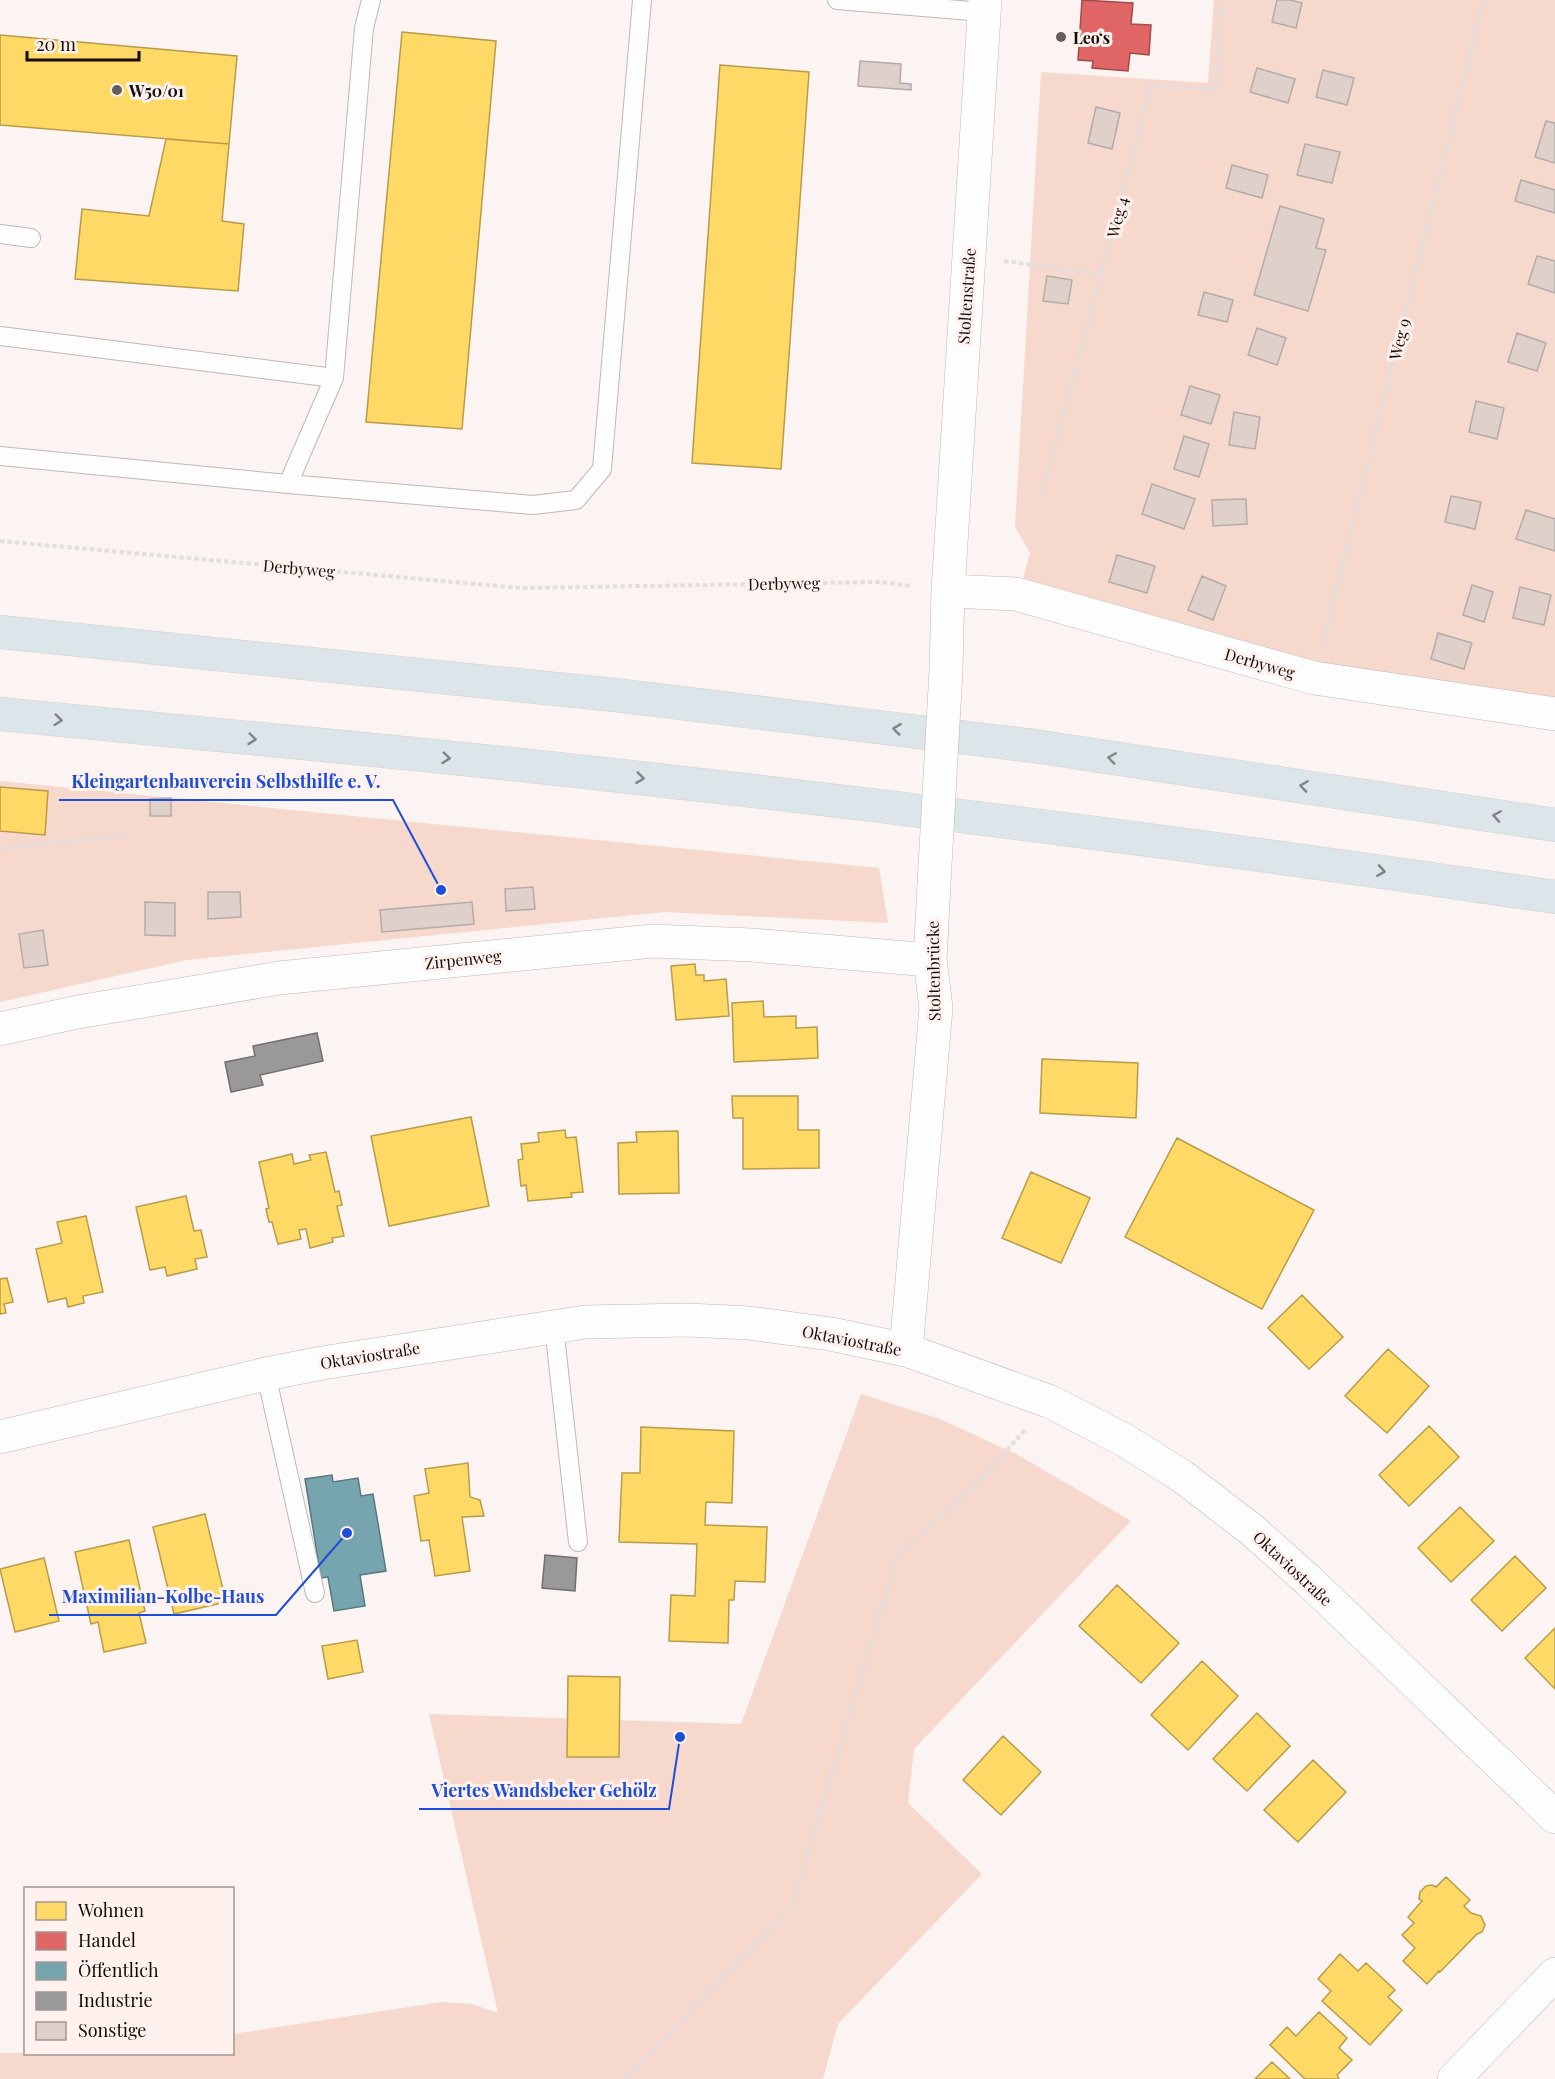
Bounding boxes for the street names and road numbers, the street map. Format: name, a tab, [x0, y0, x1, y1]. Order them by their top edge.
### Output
street label: Weg 4	[1101, 194, 1133, 241]
street label: Stoltenstraße	[952, 247, 980, 345]
street label: Weg 9	[1383, 316, 1414, 363]
street label: Derbyweg	[262, 554, 336, 582]
street label: Derbyweg	[748, 572, 821, 594]
street label: Derbyweg	[1222, 643, 1298, 683]
street label: Stoltenbrücke	[922, 921, 944, 1021]
street label: Zirpenweg	[424, 944, 503, 973]
street label: Oktaviostraße	[801, 1320, 903, 1360]
street label: Oktaviostraße	[319, 1337, 421, 1373]
street label: Oktaviostraße	[1249, 1526, 1337, 1610]

